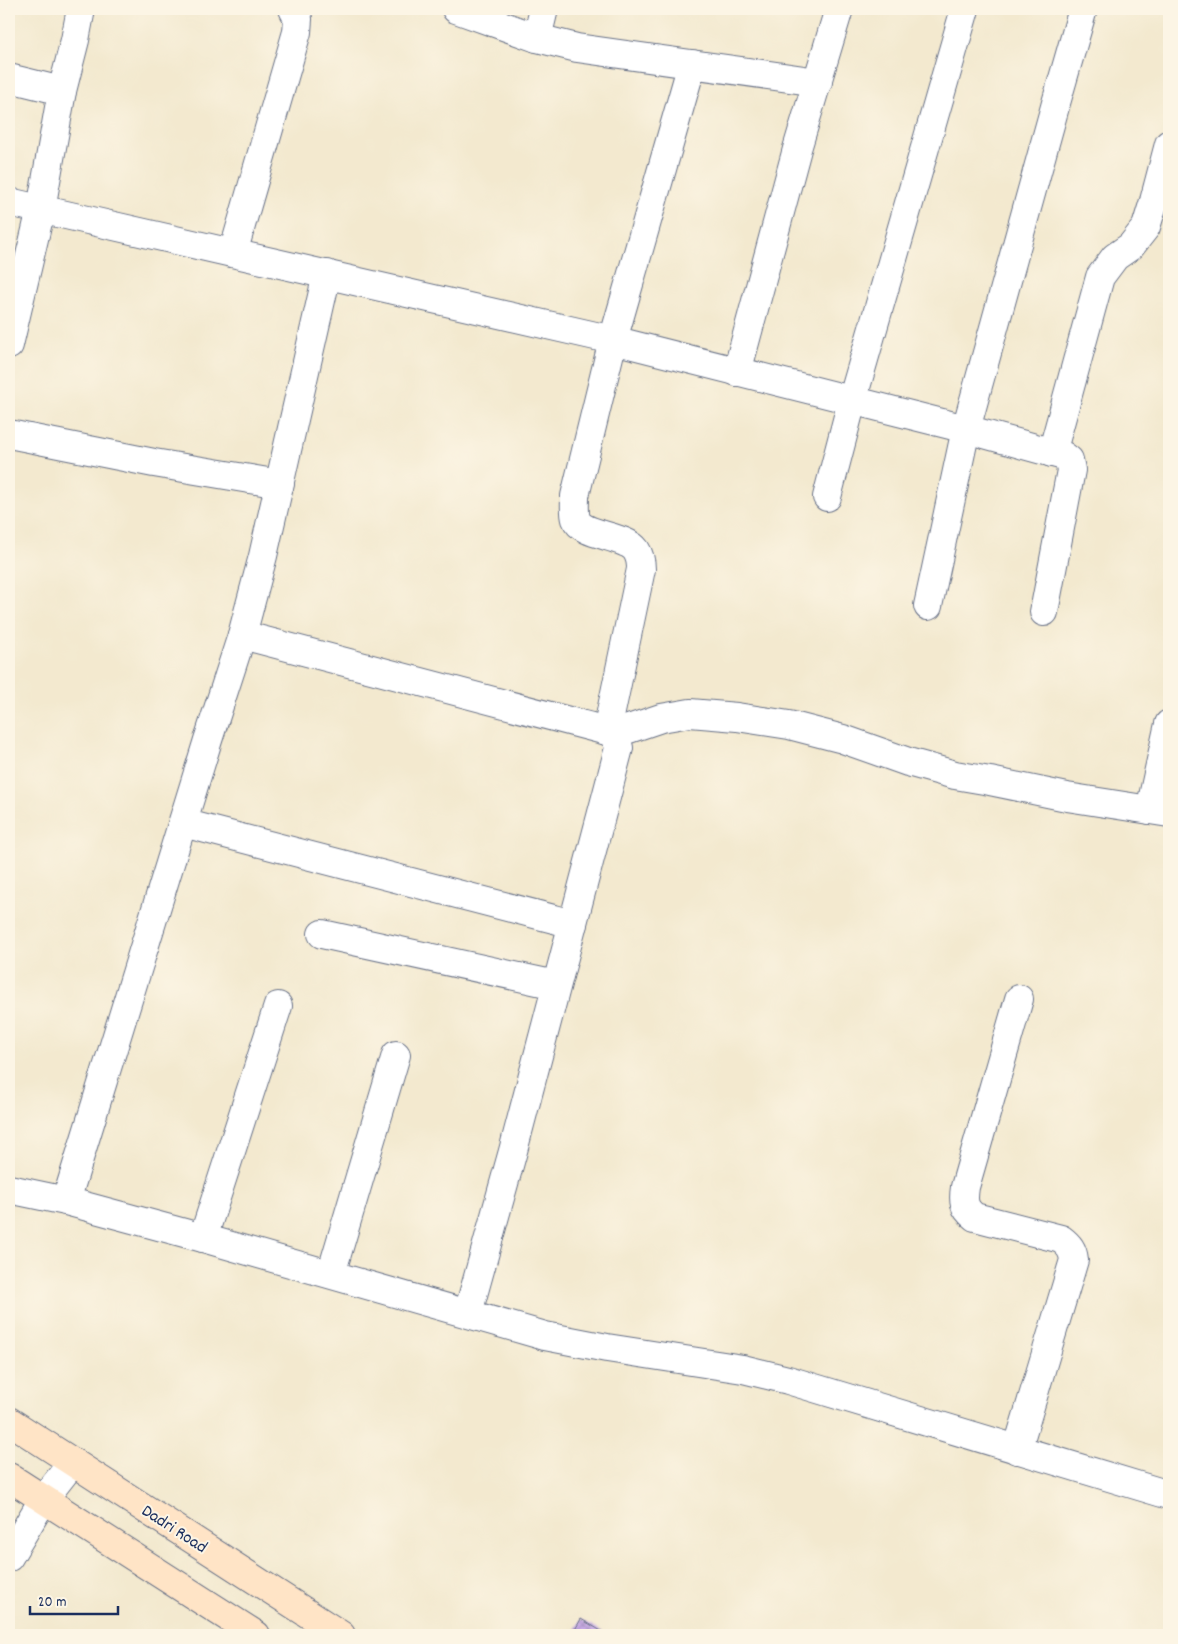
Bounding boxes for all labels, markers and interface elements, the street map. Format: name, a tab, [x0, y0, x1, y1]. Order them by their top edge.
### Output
street label: Dadri Road	[136, 1499, 211, 1561]
scale bar	[30, 1584, 118, 1616]
text: 20 m	[38, 1592, 66, 1614]

